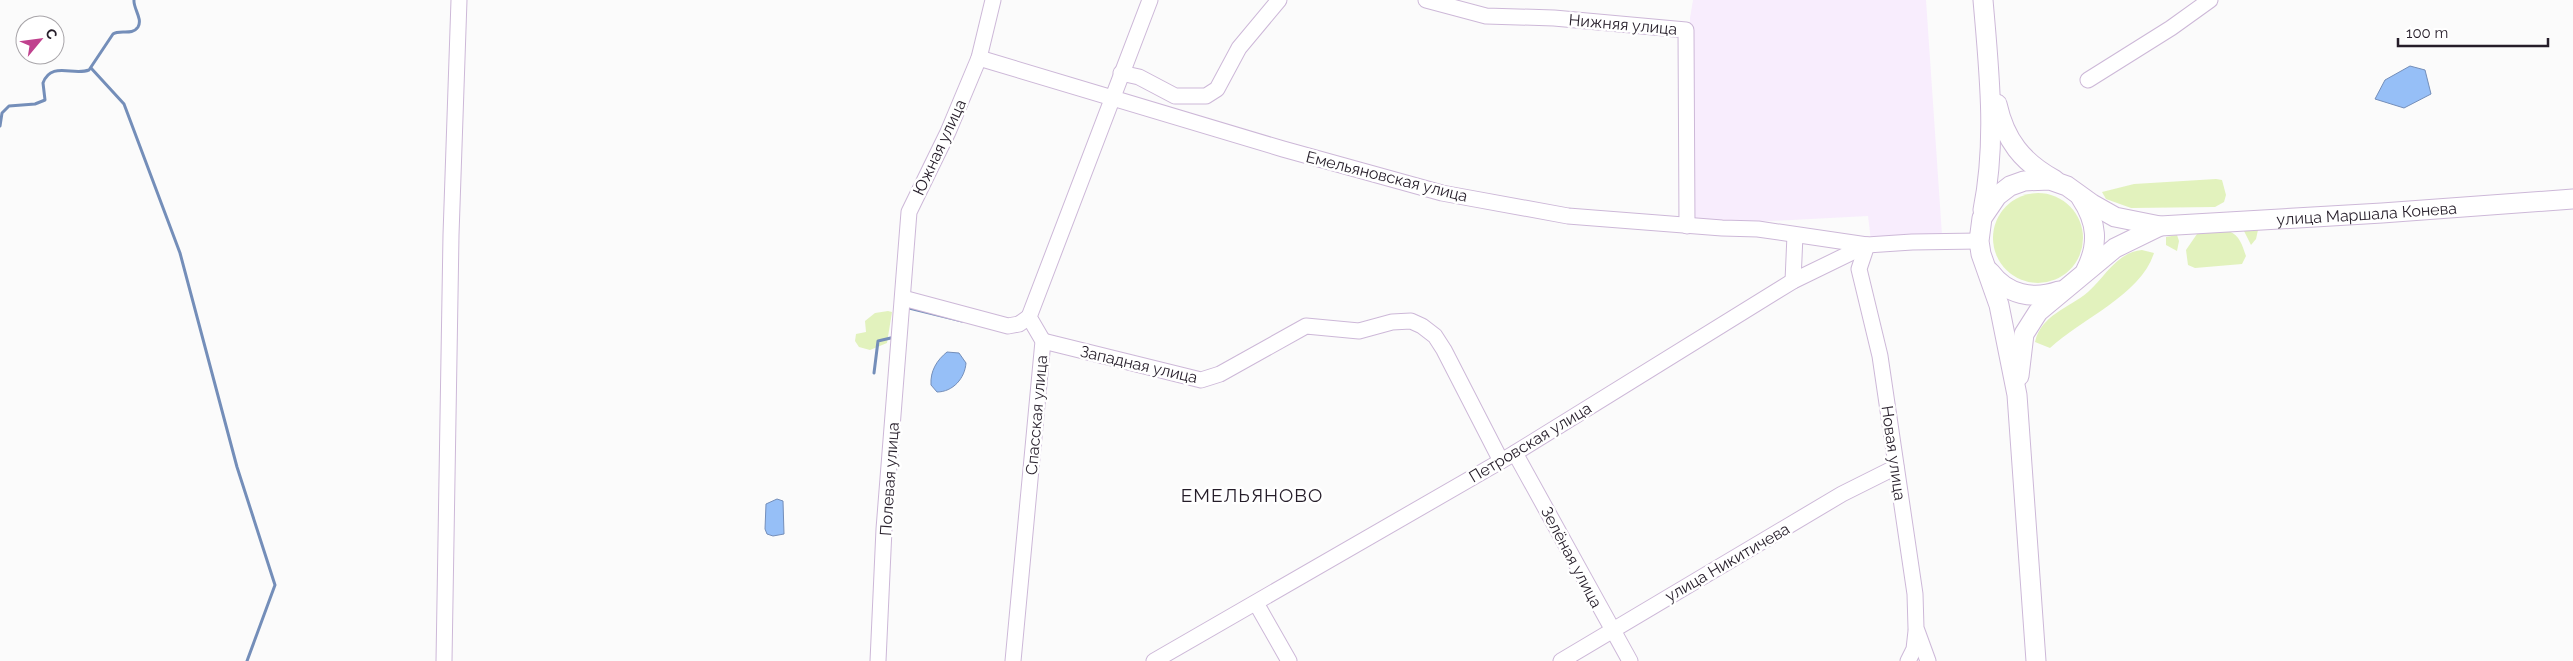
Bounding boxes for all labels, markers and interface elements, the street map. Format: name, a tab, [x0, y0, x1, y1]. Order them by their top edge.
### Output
street label: Нижняя улица	[1568, 10, 1678, 39]
north arrow	[15, 15, 65, 65]
scale bar	[2398, 15, 2548, 47]
text: 100 m	[2406, 24, 2448, 42]
text: С	[42, 26, 61, 42]
street label: Южная улица	[909, 96, 970, 198]
street label: Емельяновская улица	[1304, 147, 1470, 206]
street label: улица Маршала Конева	[2276, 199, 2458, 229]
street label: Западная улица	[1078, 342, 1199, 387]
street label: Спасская улица	[1022, 354, 1051, 476]
street label: Петровская улица	[1466, 398, 1595, 486]
street label: Новая улица	[1877, 404, 1910, 502]
street label: Полевая улица	[876, 422, 903, 537]
district label: ЕМЕЛЬЯНОВО	[1181, 484, 1323, 506]
street label: Зелёная улица	[1537, 503, 1606, 611]
street label: улица Никитичева	[1662, 519, 1793, 606]

